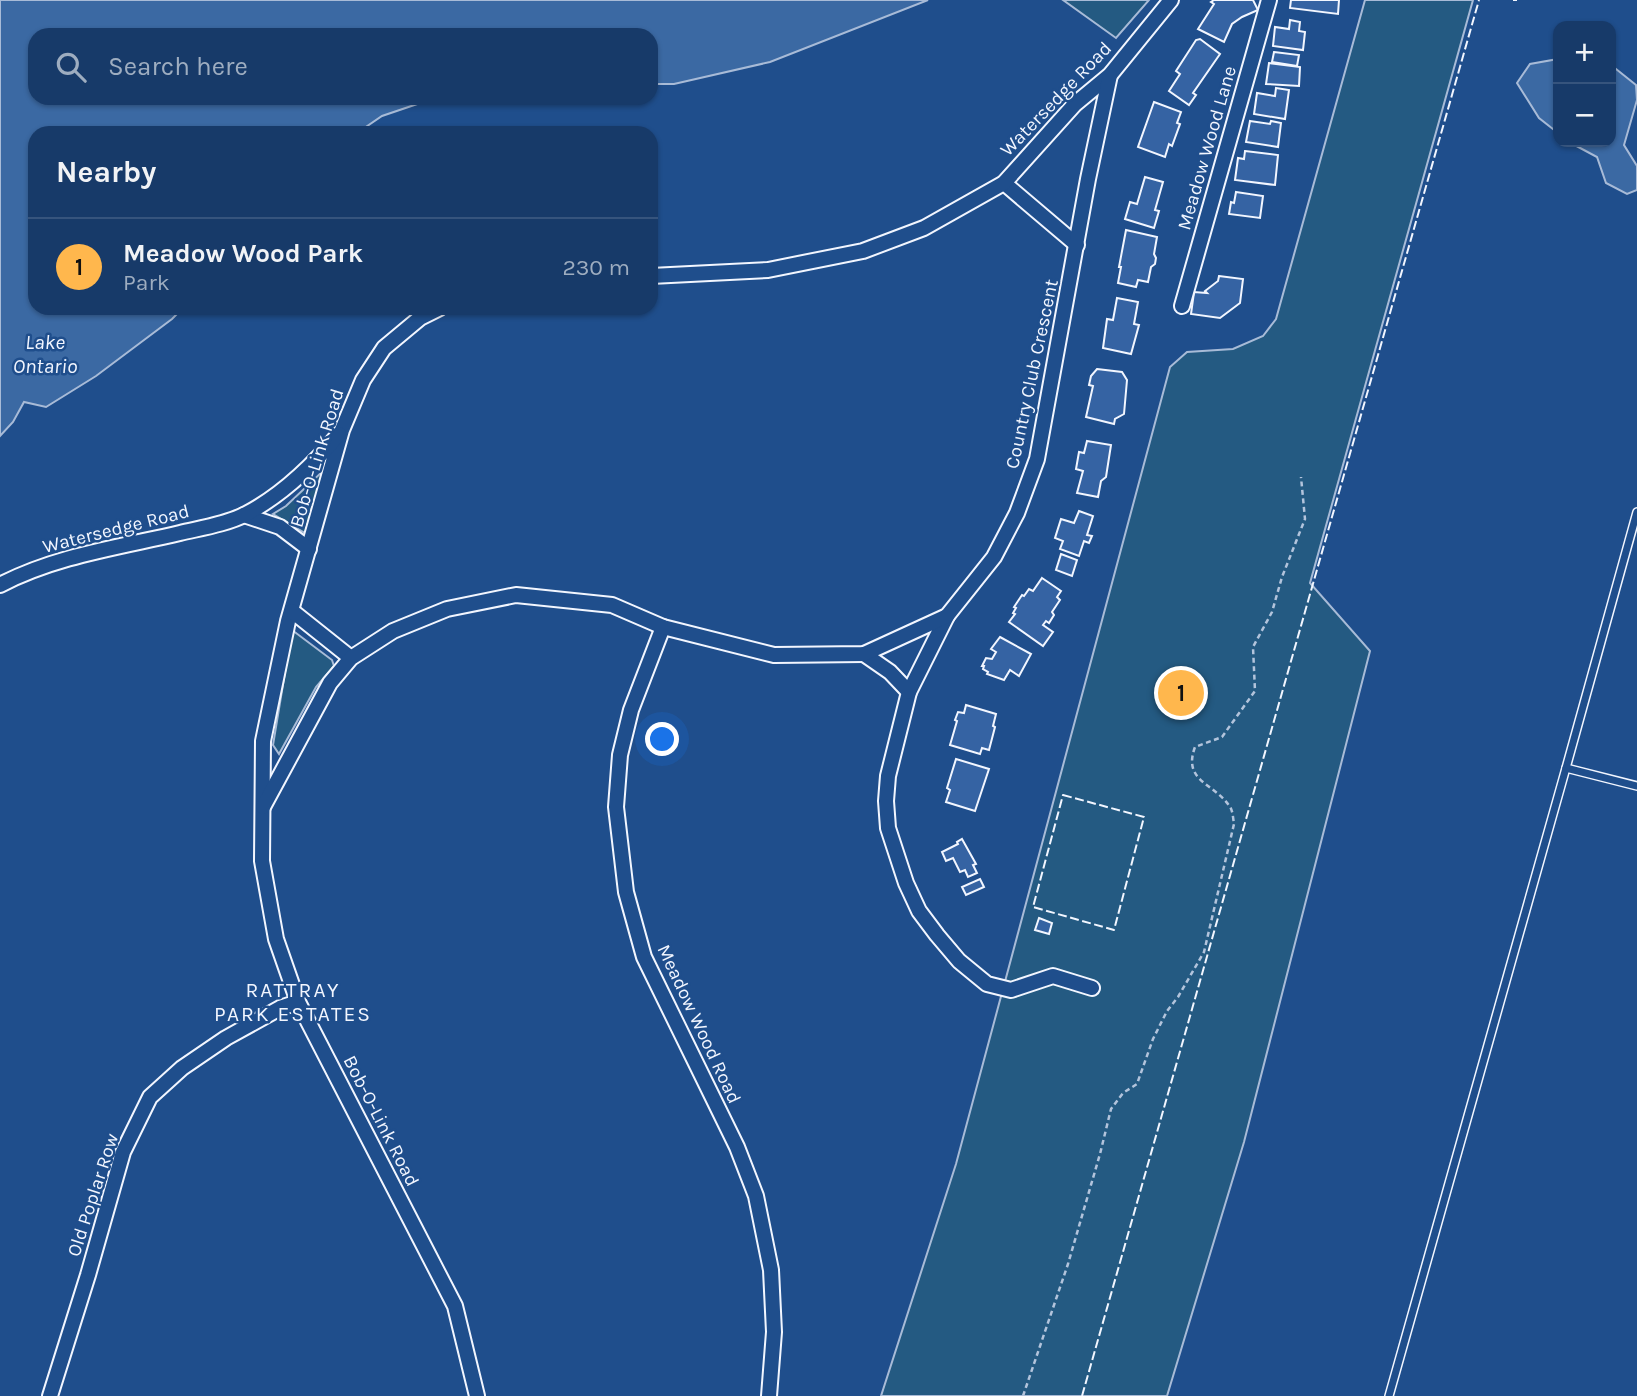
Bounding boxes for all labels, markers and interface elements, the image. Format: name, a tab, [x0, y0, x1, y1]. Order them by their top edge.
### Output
map controls	[1553, 21, 1616, 147]
button: +	[1553, 21, 1616, 84]
search box	[28, 28, 658, 105]
street label: Watersedge Road	[996, 37, 1116, 161]
icon: search	[52, 48, 90, 86]
text: Search here	[108, 51, 248, 82]
street label: Meadow Wood Lane	[1173, 63, 1241, 233]
button: −	[1553, 84, 1616, 147]
text: Nearby	[56, 154, 156, 190]
text: Meadow Wood Park	[123, 238, 363, 269]
text: 1	[75, 254, 83, 281]
text: 230 m	[562, 254, 630, 281]
text: Park	[123, 269, 170, 296]
street label: Country Club Crescent	[1001, 277, 1063, 471]
water label: Lake Ontario	[13, 330, 78, 378]
street label: Bob-O-Link Road	[285, 386, 349, 530]
street label: Watersedge Road	[40, 500, 192, 558]
pin: 1	[1158, 667, 1204, 719]
your location	[645, 722, 679, 756]
street label: Meadow Wood Road	[652, 941, 746, 1107]
district label: RATTRAY PARK ESTATES	[214, 978, 372, 1026]
street label: Bob-O-Link Road	[339, 1052, 423, 1190]
street label: Old Poplar Row	[63, 1130, 123, 1259]

